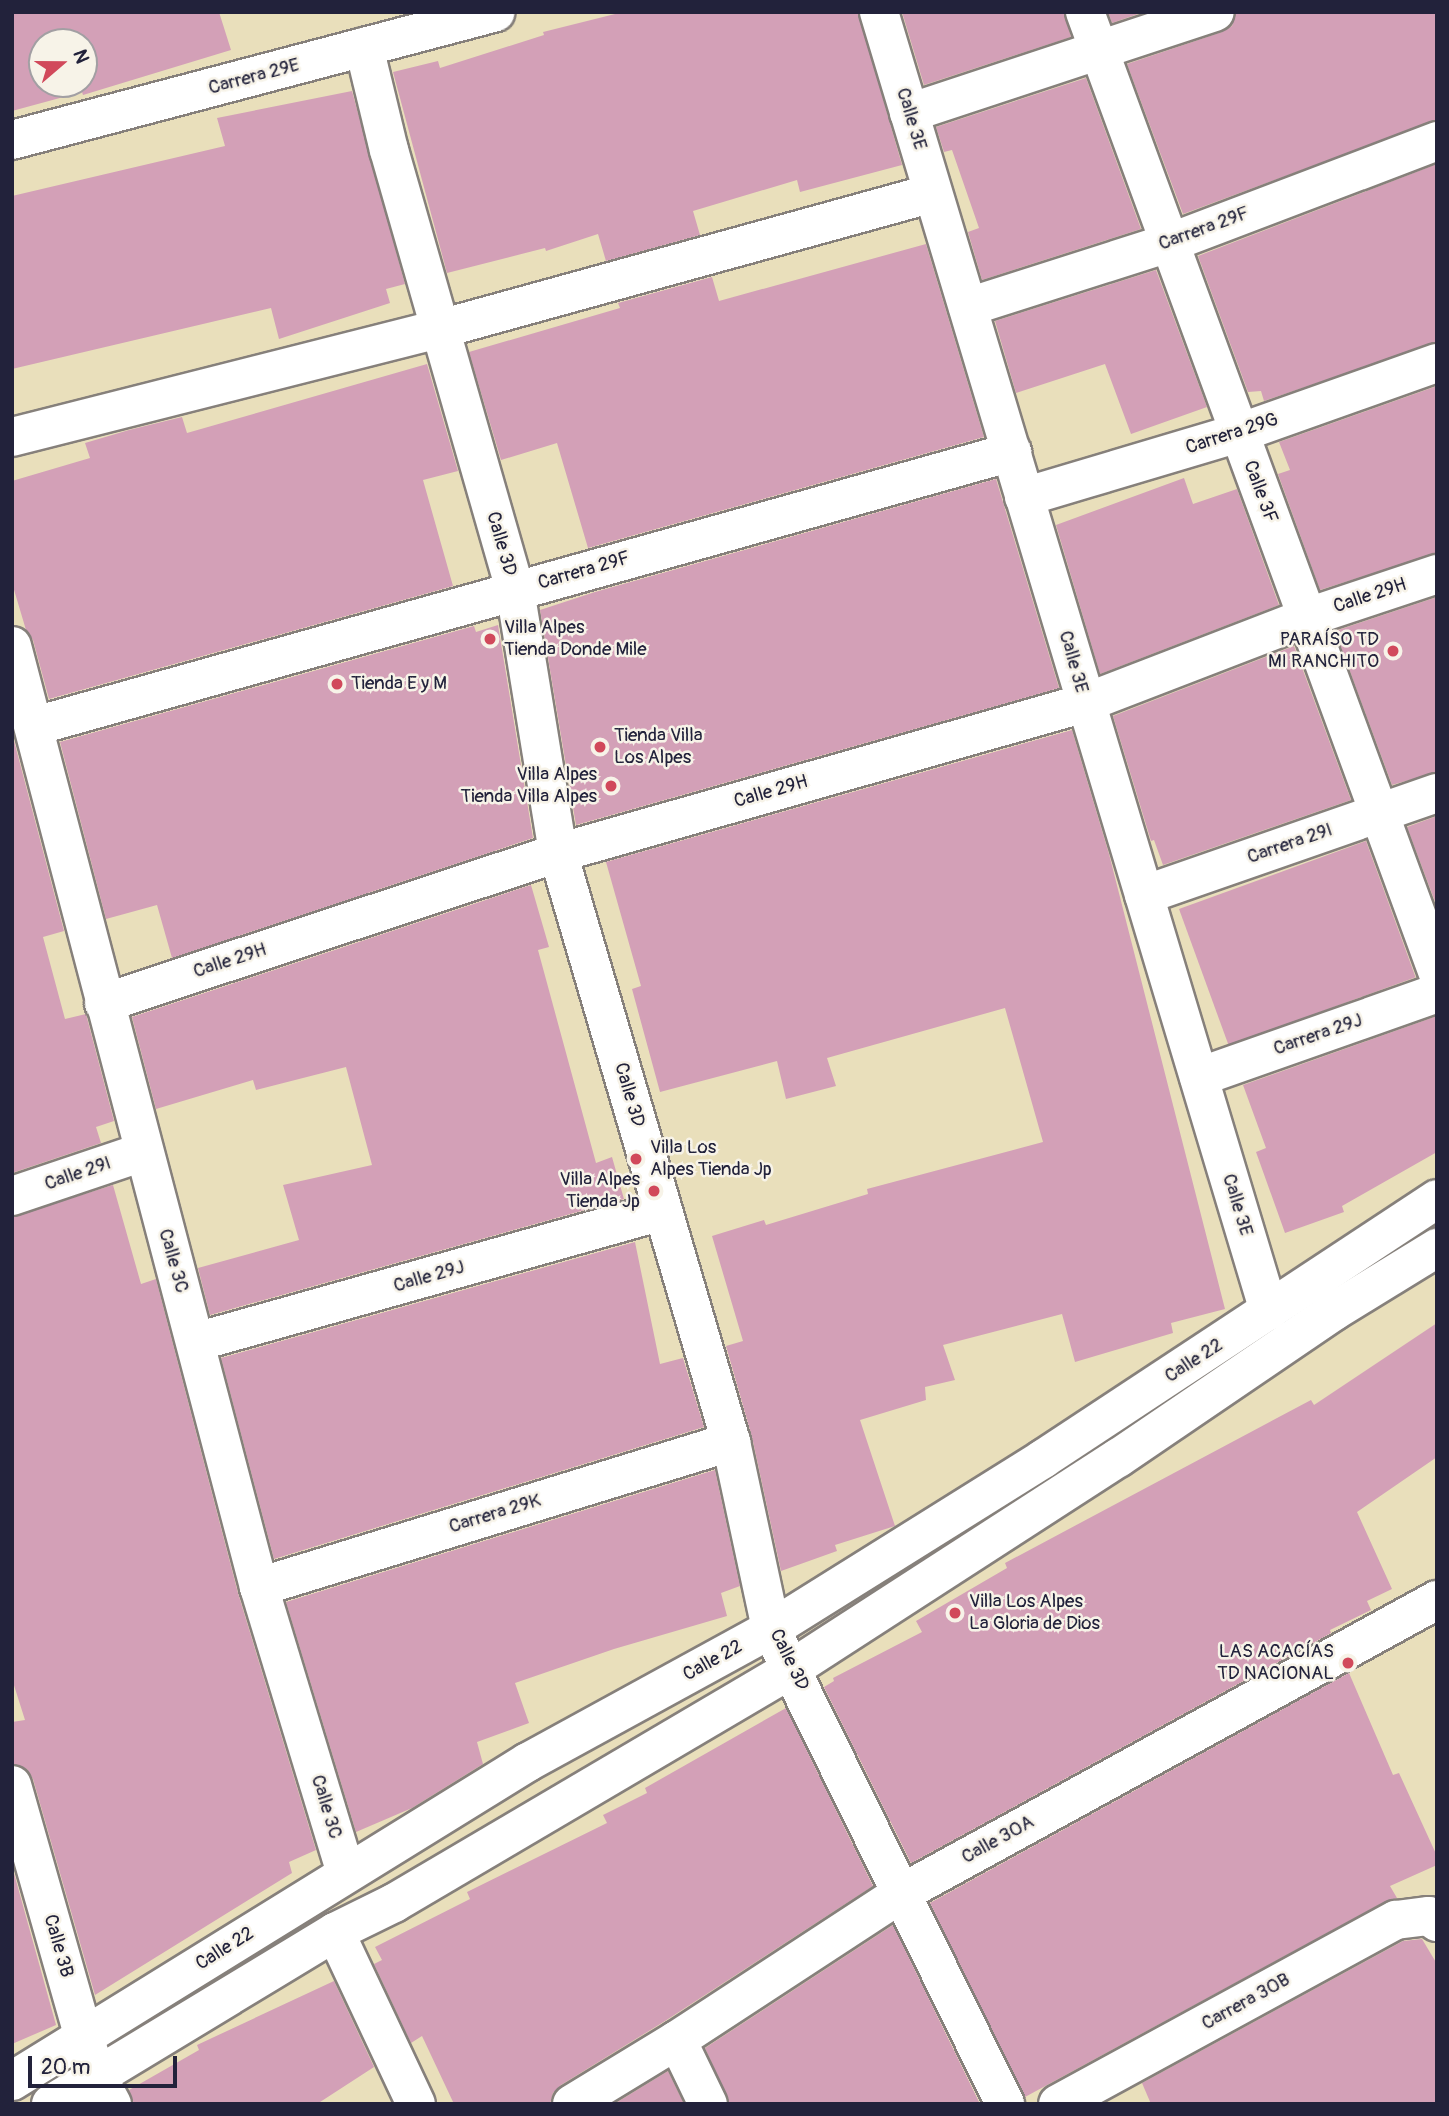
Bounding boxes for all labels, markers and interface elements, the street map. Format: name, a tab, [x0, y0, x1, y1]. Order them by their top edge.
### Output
north arrow	[28, 28, 98, 98]
text: N	[67, 46, 94, 67]
street label: Carrera 29E	[206, 54, 302, 100]
street label: Calle 3E	[891, 85, 931, 153]
street label: Carrera 29F	[1156, 202, 1252, 256]
street label: Carrera 29G	[1183, 408, 1281, 460]
street label: Calle 3F	[1238, 457, 1282, 527]
street label: Calle 3D	[481, 509, 521, 579]
street label: Carrera 29F	[535, 547, 633, 595]
street label: Calle 29H	[1331, 573, 1409, 619]
place label: Villa Alpes Tienda Donde Mile	[504, 617, 647, 661]
street label: Calle 3E	[1053, 628, 1093, 696]
place label: PARAÍSO TD MI RANCHITO	[1268, 629, 1379, 673]
marker: Villa Alpes Tienda Donde Mile	[482, 631, 498, 647]
marker: PARAÍSO TD MI RANCHITO	[1385, 643, 1401, 659]
place label: Tienda E y M	[351, 673, 447, 695]
marker: Tienda E y M	[329, 676, 345, 692]
place label: Tienda Villa Los Alpes	[614, 725, 703, 769]
marker: Tienda Villa Los Alpes	[592, 739, 608, 755]
place label: Villa Alpes Tienda Villa Alpes	[461, 764, 597, 808]
street label: Calle 29H	[732, 771, 810, 813]
marker: Villa Alpes Tienda Villa Alpes	[603, 778, 619, 794]
street label: Carrera 29I	[1244, 819, 1336, 869]
street label: Calle 29H	[191, 938, 269, 984]
street label: Carrera 29J	[1271, 1009, 1365, 1061]
street label: Calle 3D	[609, 1060, 649, 1130]
place label: Villa Los Alpes Tienda Jp	[650, 1137, 772, 1181]
marker: Villa Los Alpes Tienda Jp	[628, 1151, 644, 1167]
street label: Calle 29I	[42, 1152, 114, 1196]
place label: Villa Alpes Tienda Jp	[560, 1169, 640, 1213]
street label: Calle 3E	[1217, 1171, 1257, 1239]
marker: Villa Alpes Tienda Jp	[646, 1183, 662, 1199]
street label: Calle 3C	[153, 1226, 193, 1296]
street label: Calle 29J	[391, 1256, 467, 1298]
street label: Calle 22	[1161, 1334, 1227, 1388]
street label: Carrera 29K	[446, 1489, 544, 1539]
place label: Villa Los Alpes La Gloria de Dios	[969, 1591, 1100, 1635]
marker: Villa Los Alpes La Gloria de Dios	[947, 1605, 963, 1621]
street label: Calle 3D	[764, 1626, 814, 1694]
street label: Calle 22	[679, 1635, 747, 1687]
place label: LAS ACACÍAS TD NACIONAL	[1217, 1641, 1334, 1685]
marker: LAS ACACÍAS TD NACIONAL	[1340, 1655, 1356, 1671]
street label: Calle 3C	[306, 1772, 346, 1842]
street label: Calle 30A	[958, 1811, 1038, 1869]
street label: Calle 3B	[38, 1912, 78, 1980]
street label: Calle 22	[192, 1922, 258, 1976]
street label: Carrera 30B	[1198, 1968, 1294, 2036]
scale bar	[32, 2042, 180, 2086]
text: 20 m	[41, 2054, 90, 2081]

